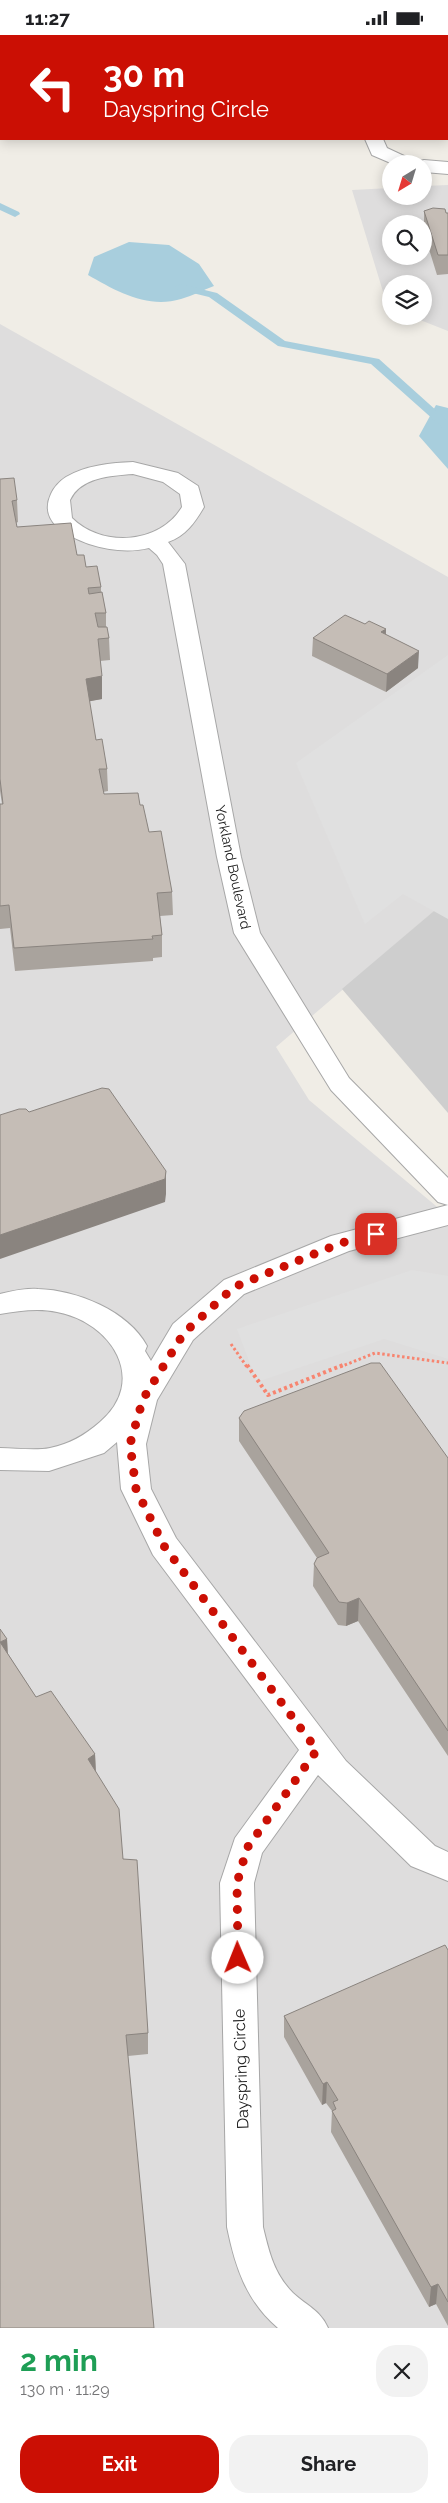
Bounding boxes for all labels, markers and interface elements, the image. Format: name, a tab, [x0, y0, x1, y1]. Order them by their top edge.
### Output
text: 11:27	[25, 7, 70, 29]
text: 30 m	[103, 54, 185, 95]
icon: left	[20, 55, 85, 120]
text: Dayspring Circle	[103, 96, 269, 122]
north arrow	[382, 155, 432, 205]
map controls	[382, 155, 432, 325]
button: search	[382, 215, 432, 265]
button: layers	[382, 275, 432, 325]
street label: Yorkland Boulevard	[212, 803, 254, 931]
pin	[355, 1213, 397, 1255]
icon: arrive	[362, 1220, 390, 1248]
position arrow	[211, 1931, 263, 1983]
street label: Dayspring Circle	[229, 2008, 253, 2130]
text: 2 min	[20, 2343, 98, 2378]
button: close	[376, 2345, 428, 2397]
text: 130 m · 11:29	[20, 2380, 110, 2399]
button: Exit	[20, 2435, 219, 2493]
button: Share	[229, 2435, 428, 2493]

